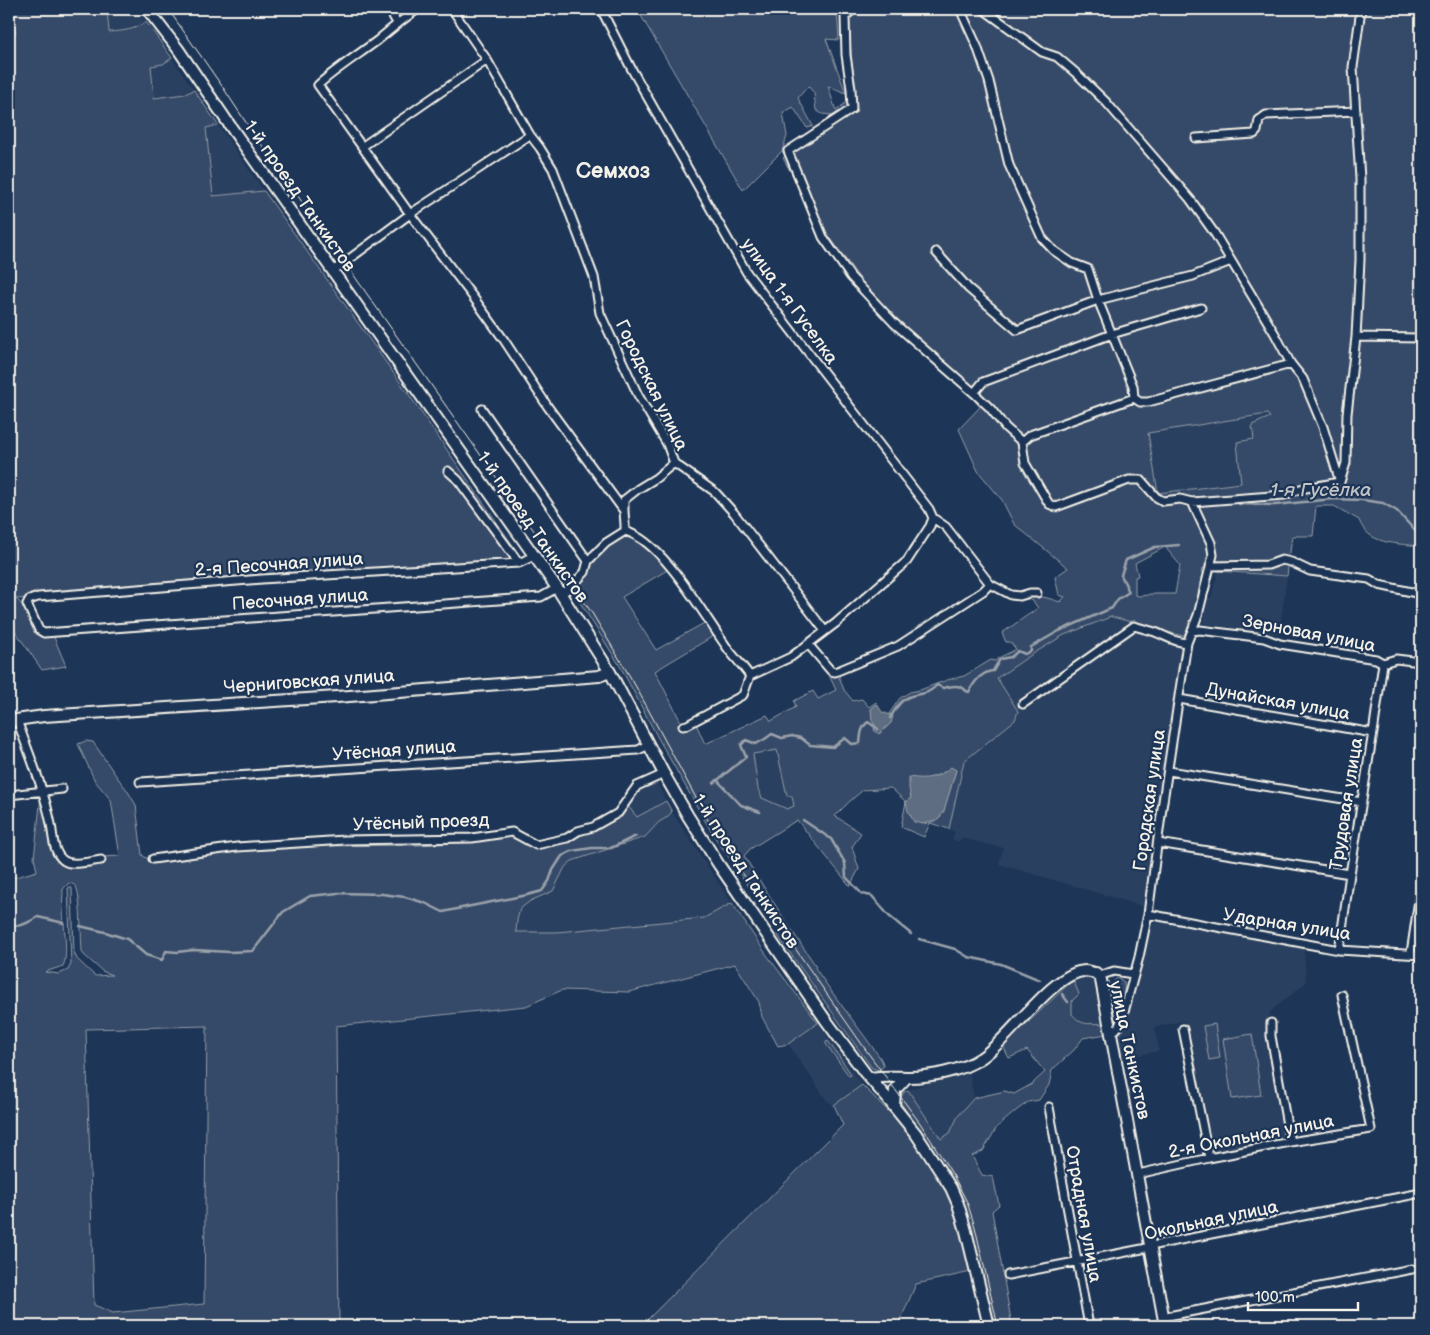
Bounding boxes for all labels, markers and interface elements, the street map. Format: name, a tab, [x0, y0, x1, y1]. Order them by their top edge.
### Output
street label: 1-й проезд Танкистов	[239, 117, 360, 276]
district label: Семхоз	[576, 158, 650, 185]
street label: улица 1-я Гуселка	[737, 234, 842, 369]
street label: Городская улица	[611, 316, 692, 454]
street label: 1-й проезд Танкистов	[472, 448, 593, 607]
water label: 1-я Гусёлка	[1271, 479, 1371, 502]
street label: 2-я Песочная улица	[194, 548, 364, 581]
street label: Песочная улица	[231, 584, 369, 615]
street label: Зерновая улица	[1241, 610, 1378, 657]
street label: Черниговская улица	[223, 665, 396, 698]
street label: Дунайская улица	[1204, 679, 1352, 725]
street label: Городская улица	[1129, 728, 1170, 872]
street label: Утёсная улица	[331, 736, 457, 765]
street label: Трудовая улица	[1326, 736, 1367, 872]
street label: 1-й проезд Танкистов	[688, 790, 804, 953]
street label: Утёсный проезд	[353, 810, 490, 835]
street label: Ударная улица	[1222, 904, 1353, 945]
street label: улица Танкистов	[1105, 979, 1155, 1122]
street label: 2-я Окольная улица	[1167, 1110, 1336, 1163]
street label: Отрадная улица	[1061, 1144, 1106, 1284]
street label: Окольная улица	[1142, 1196, 1280, 1245]
scale bar	[1248, 1280, 1358, 1312]
text: 100 m	[1255, 1288, 1295, 1307]

